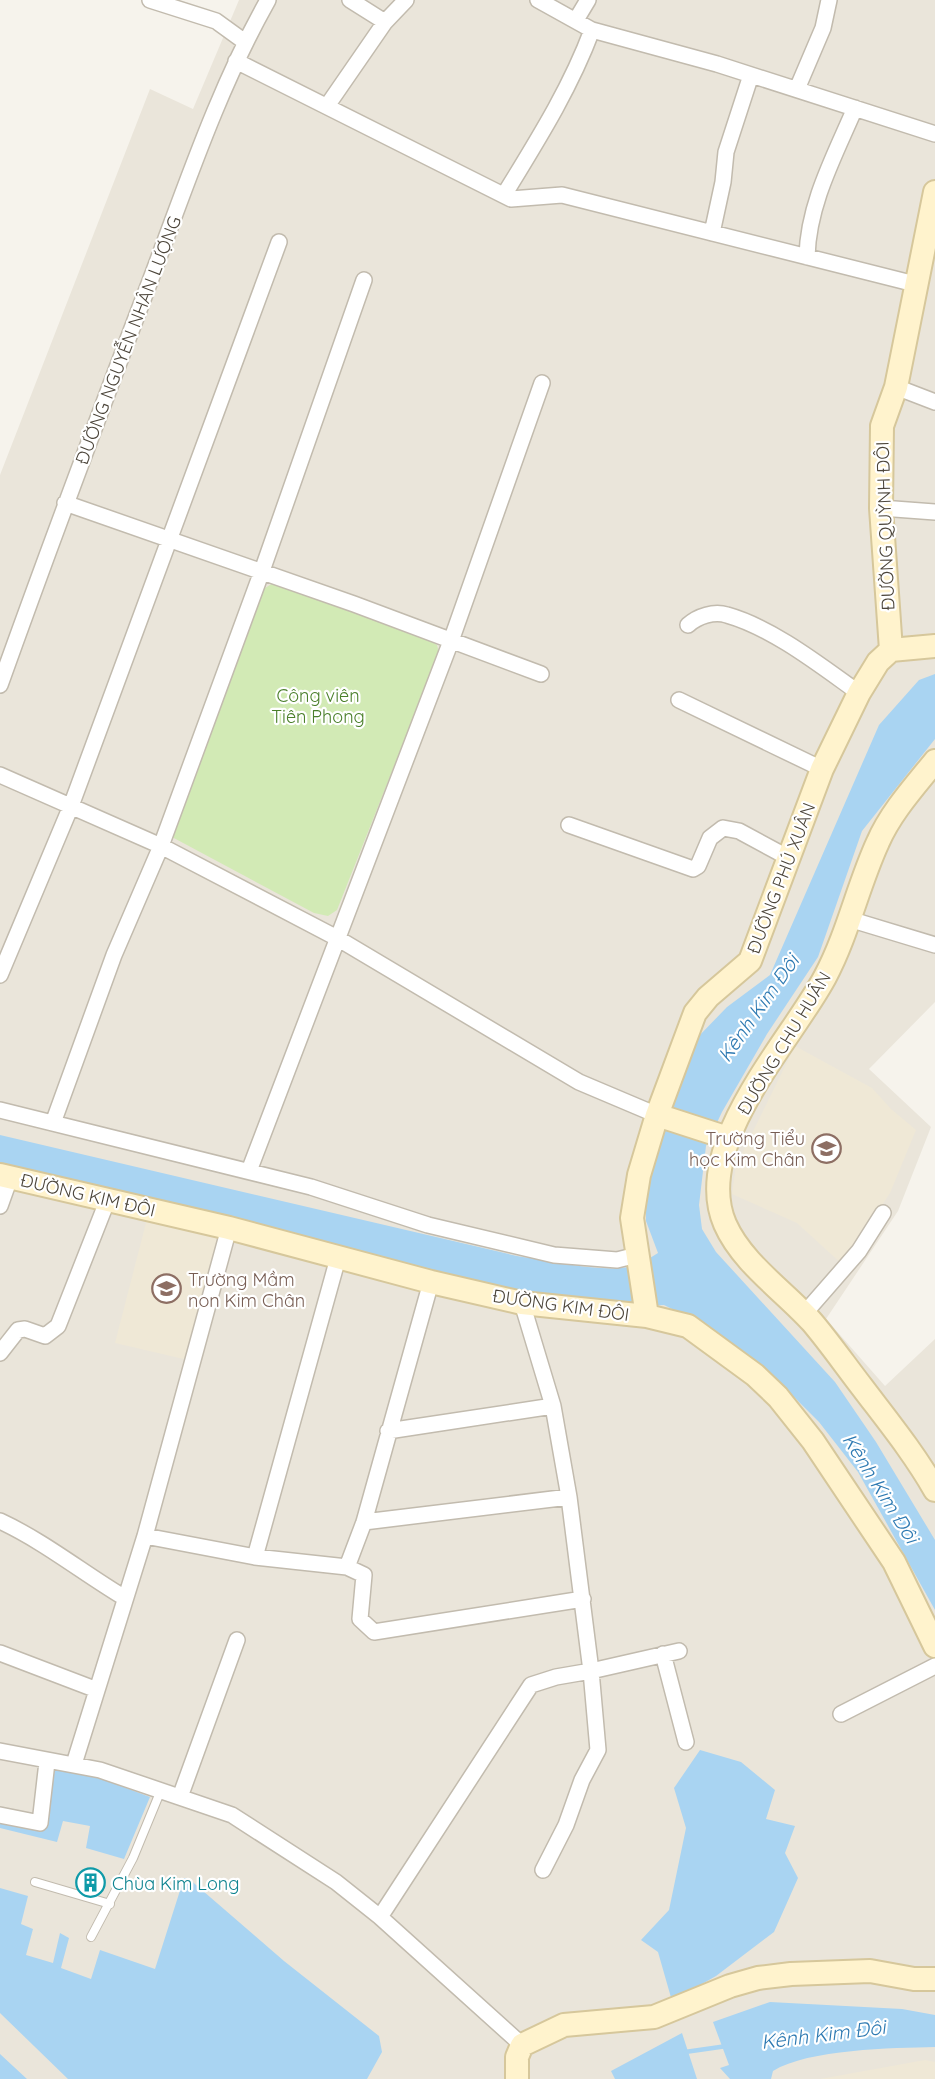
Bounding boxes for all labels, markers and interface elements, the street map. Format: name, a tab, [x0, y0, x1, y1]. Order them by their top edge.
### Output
street label: ĐƯỜNG NGUYỄN NHÂN LƯỢNG	[69, 212, 186, 467]
street label: ĐƯỜNG QUỲNH ĐÔI	[871, 441, 899, 611]
park label: Công viên Tiên Phong	[271, 684, 365, 728]
street label: ĐƯỜNG PHÚ XUÂN	[742, 799, 820, 957]
water label: Kênh Kim Đôi	[712, 947, 806, 1066]
street label: ĐƯỜNG CHU HUÂN	[732, 967, 836, 1119]
place label: Trường Tiểu học Kim Chân	[689, 1127, 805, 1171]
school or university icon: Trường Tiểu học Kim Chân	[810, 1132, 842, 1164]
street label: ĐƯỜNG KIM ĐÔI	[18, 1168, 158, 1222]
place label: Trường Mầm non Kim Chân	[188, 1268, 305, 1312]
school or university icon: Trường Mầm non Kim Chân	[151, 1273, 183, 1305]
street label: ĐƯỜNG KIM ĐÔI	[491, 1284, 631, 1326]
water label: Kênh Kim Đôi	[837, 1428, 926, 1550]
building icon: Chùa Kim Long	[75, 1867, 107, 1899]
place label: Chùa Kim Long	[112, 1872, 239, 1895]
water label: Kênh Kim Đôi	[759, 2014, 889, 2054]

